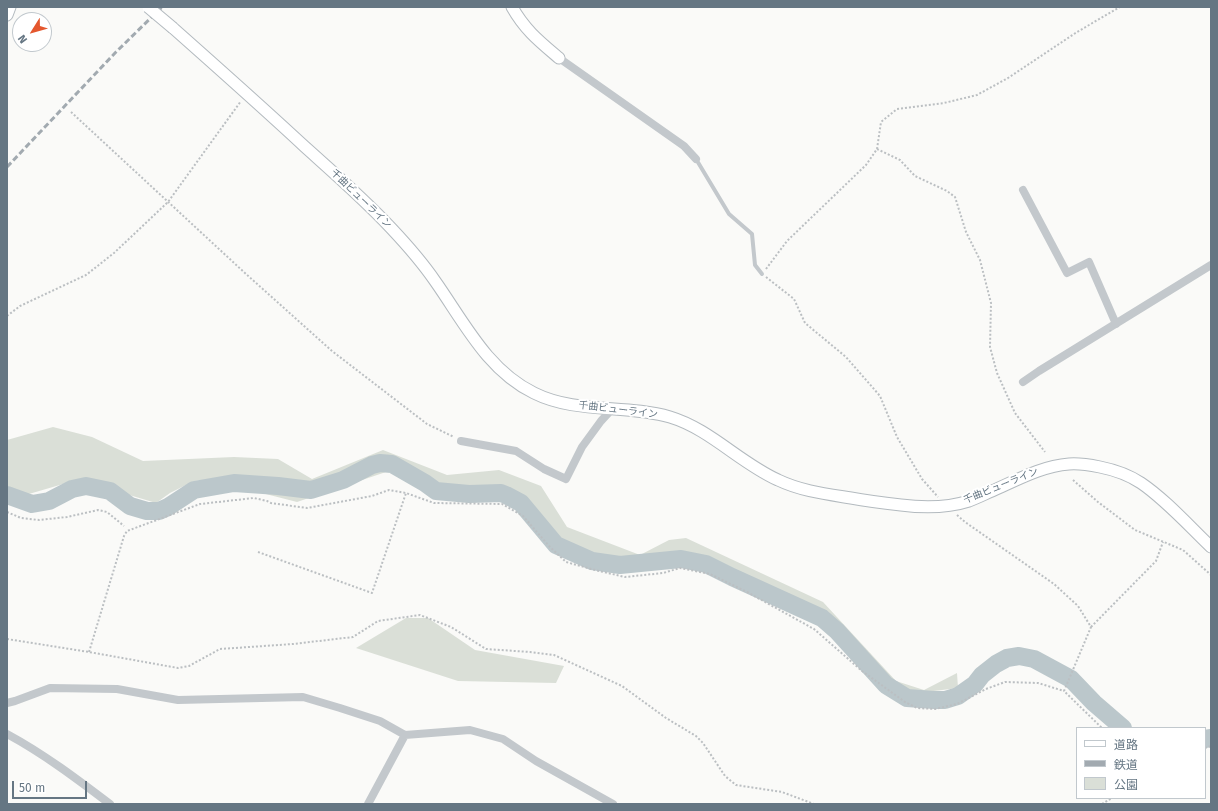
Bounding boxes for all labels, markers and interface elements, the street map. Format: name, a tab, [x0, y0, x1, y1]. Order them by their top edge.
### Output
north arrow	[12, 12, 52, 52]
text: N	[15, 32, 30, 46]
street label: 千曲ビューライン	[328, 167, 394, 231]
street label: 千曲ビューライン	[578, 399, 658, 421]
street label: 千曲ビューライン	[962, 465, 1040, 507]
legend	[1076, 727, 1206, 799]
text: 道路	[1114, 738, 1138, 752]
text: 鉄道	[1114, 758, 1138, 772]
scale bar	[14, 773, 89, 799]
text: 公園	[1114, 778, 1138, 792]
text: 50 m	[19, 781, 45, 795]

